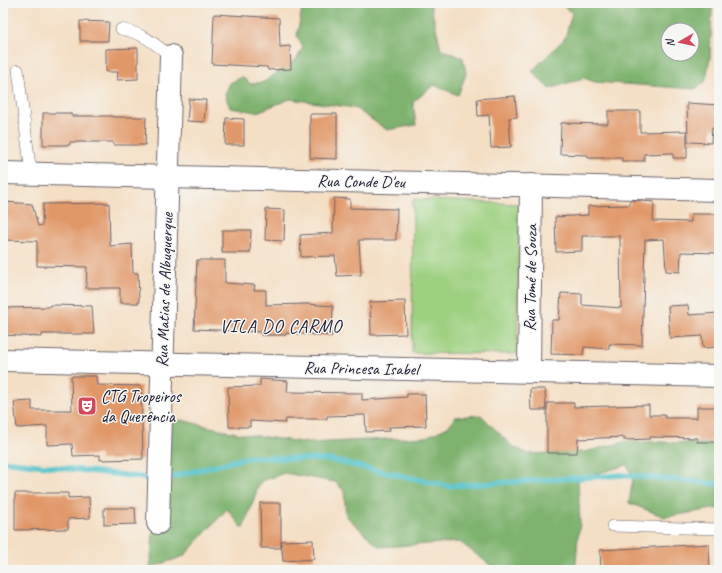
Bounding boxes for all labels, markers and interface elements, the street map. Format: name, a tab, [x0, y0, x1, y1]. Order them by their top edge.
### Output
north arrow	[660, 22, 700, 62]
text: N	[662, 37, 678, 48]
street label: Rua Conde D'eu	[317, 170, 407, 193]
street label: Rua Matias de Albuquerque	[151, 211, 178, 368]
street label: Rua Tomé de Souza	[519, 223, 542, 332]
district label: VILA DO CARMO	[220, 315, 343, 337]
street label: Rua Princesa Isabel	[304, 357, 422, 380]
place label: CTG Tropeiros da Querência	[101, 386, 183, 427]
theatre icon: CTG Tropeiros da Querência	[76, 395, 98, 417]

